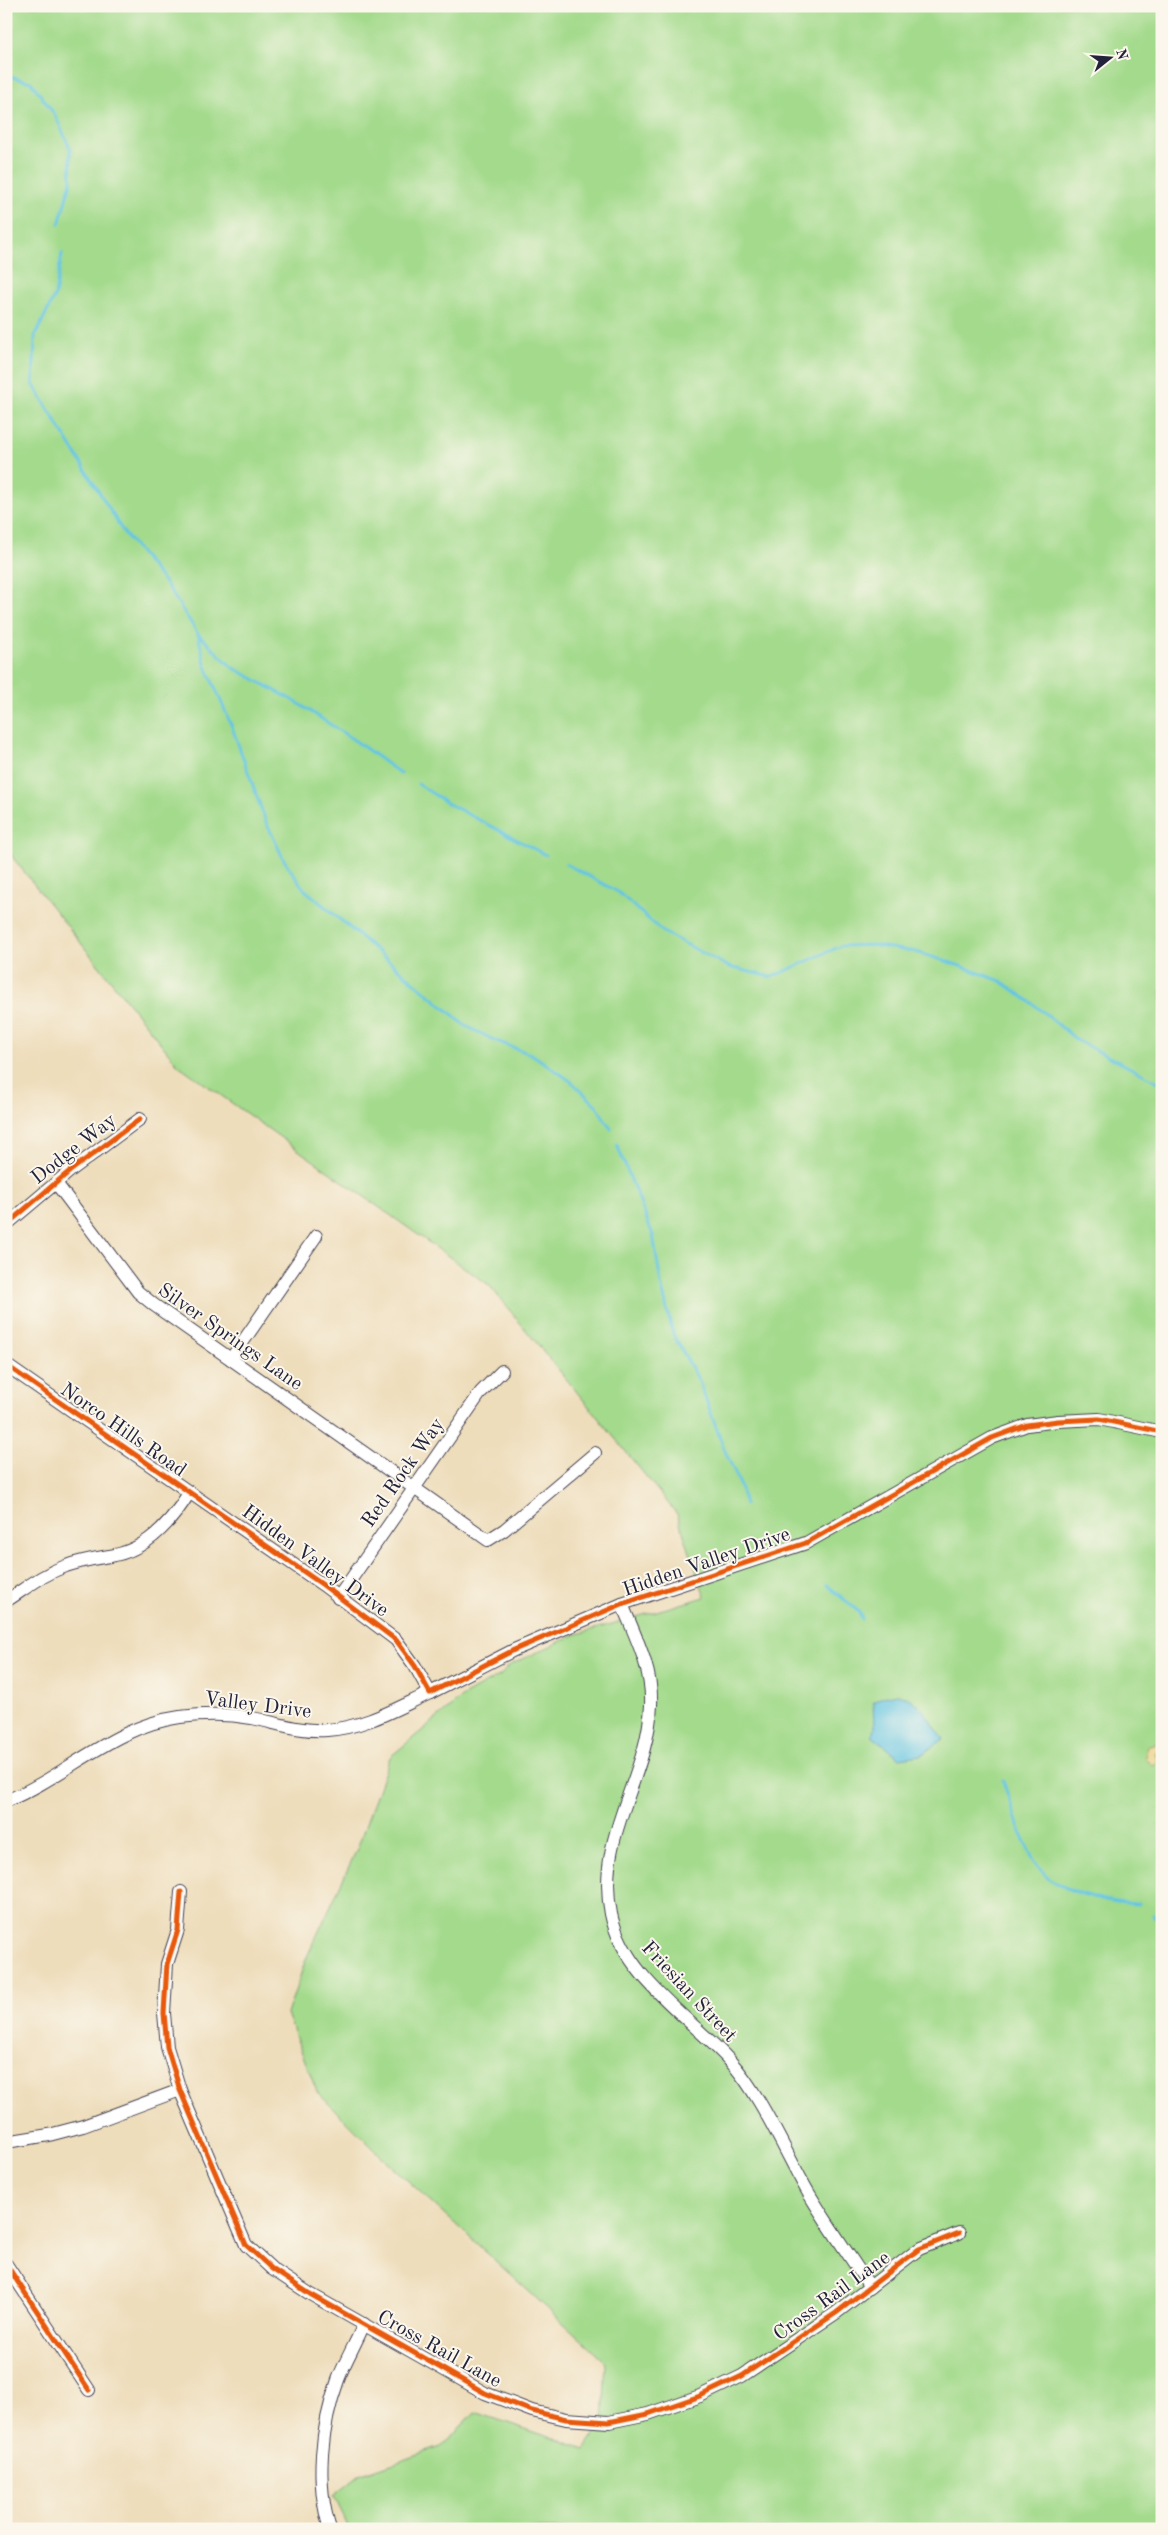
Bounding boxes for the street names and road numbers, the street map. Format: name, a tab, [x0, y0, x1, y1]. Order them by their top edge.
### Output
street label: Dodge Way	[28, 1110, 121, 1189]
street label: Silver Springs Lane	[154, 1280, 306, 1395]
street label: Norco Hills Road	[56, 1380, 189, 1481]
street label: Red Rock Way	[359, 1414, 449, 1531]
street label: Hidden Valley Drive	[238, 1502, 392, 1621]
street label: Hidden Valley Drive	[620, 1525, 793, 1601]
street label: Valley Drive	[203, 1689, 313, 1722]
street label: Friesian Street	[637, 1938, 740, 2047]
street label: Cross Rail Lane	[770, 2248, 894, 2345]
street label: Cross Rail Lane	[374, 2307, 504, 2392]

